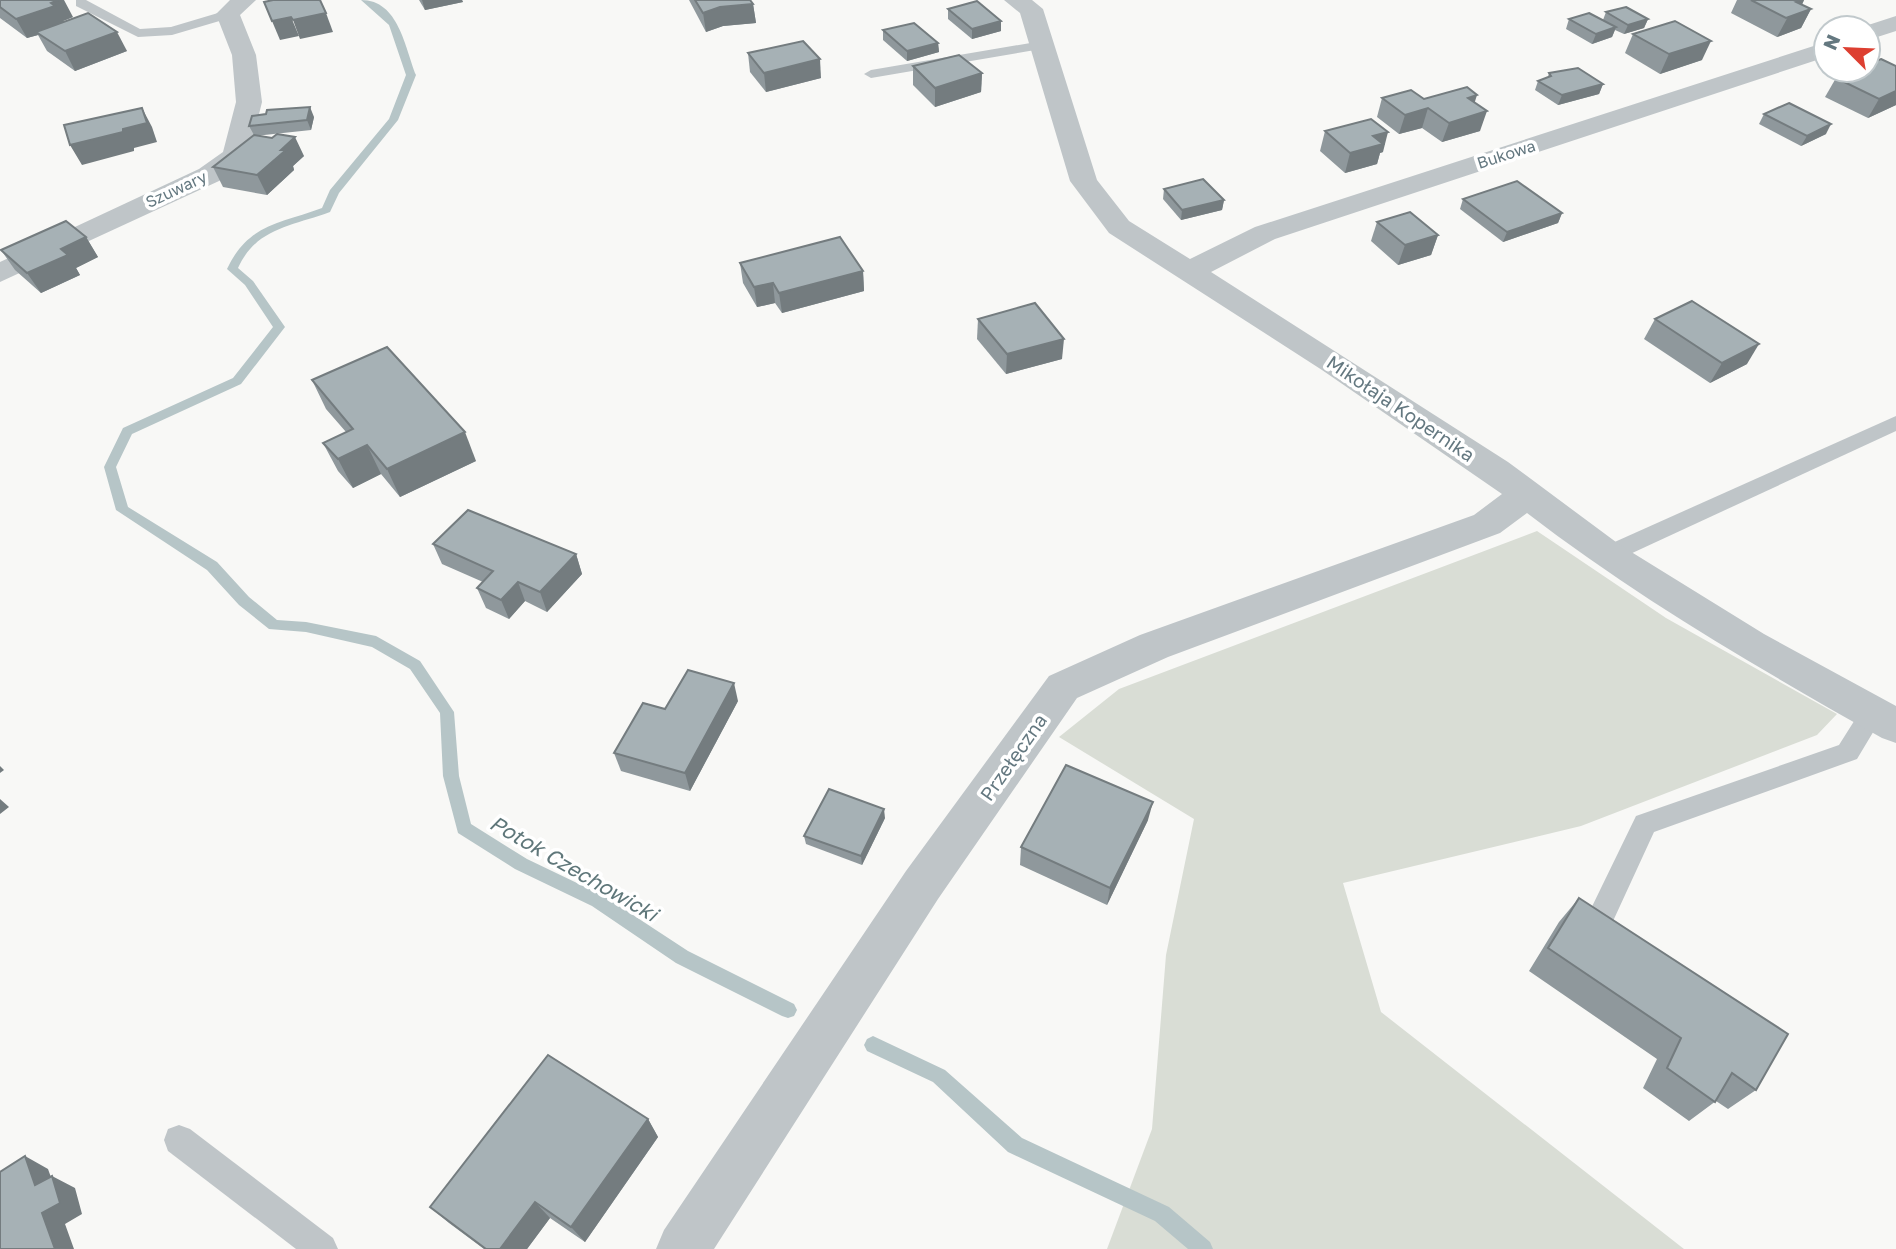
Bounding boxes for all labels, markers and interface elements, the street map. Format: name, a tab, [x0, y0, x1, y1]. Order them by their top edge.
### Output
north arrow	[1812, 14, 1882, 84]
text: N	[1818, 31, 1844, 53]
street label: Bukowa	[1474, 135, 1538, 173]
street label: Szuwary	[142, 166, 210, 212]
street label: Mikołaja Kopernika	[1323, 350, 1479, 466]
street label: Przełęczna	[975, 709, 1051, 805]
water label: Potok Czechowicki	[485, 809, 665, 928]

